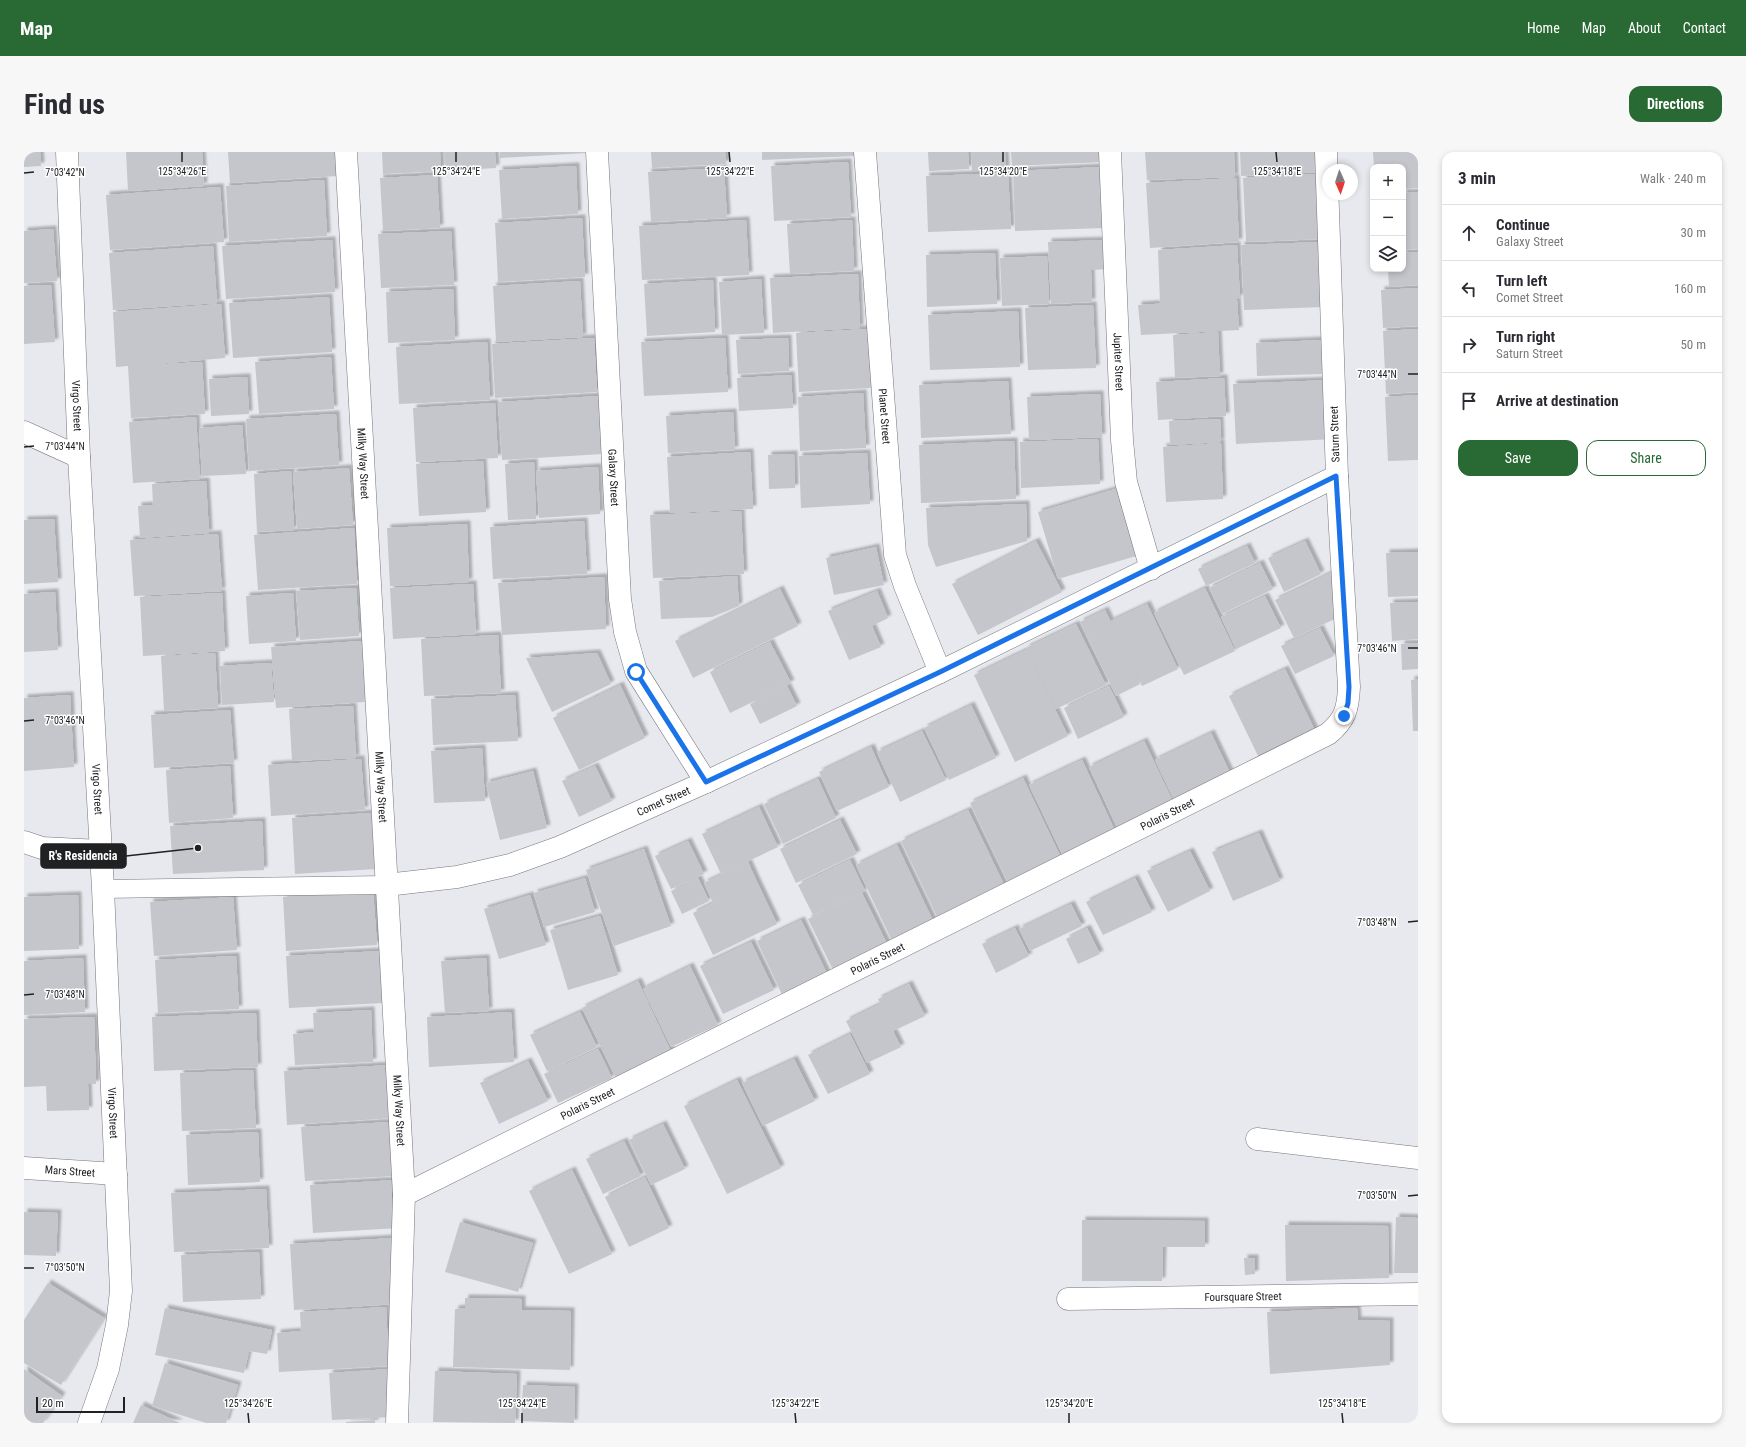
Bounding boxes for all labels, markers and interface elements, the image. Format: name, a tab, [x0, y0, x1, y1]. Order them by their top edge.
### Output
text: Map	[20, 17, 53, 40]
text: Home	[1527, 20, 1560, 36]
text: Map	[1582, 20, 1606, 36]
text: About	[1628, 20, 1661, 36]
text: Contact	[1683, 20, 1726, 36]
button: Directions	[1629, 86, 1722, 122]
text: Find us	[24, 88, 105, 121]
north arrow	[1322, 164, 1358, 200]
map controls	[1370, 164, 1406, 272]
button: +	[1370, 164, 1406, 200]
text: 125°34'26"E	[158, 166, 206, 177]
text: 125°34'24"E	[432, 166, 480, 177]
text: 125°34'22"E	[706, 166, 754, 177]
text: 125°34'20"E	[979, 166, 1027, 177]
text: 125°34'18"E	[1253, 166, 1301, 177]
text: 7°03'42"N	[45, 167, 85, 178]
text: 3 min	[1458, 168, 1496, 188]
text: Walk · 240 m	[1640, 171, 1706, 186]
button: −	[1370, 200, 1406, 236]
text: Continue	[1496, 216, 1550, 234]
icon: ahead	[1458, 222, 1480, 244]
text: 30 m	[1680, 225, 1706, 240]
text: Galaxy Street	[1496, 234, 1564, 249]
button: layers	[1370, 236, 1406, 272]
text: Turn left	[1496, 272, 1547, 290]
icon: left	[1458, 278, 1480, 300]
text: 160 m	[1674, 281, 1706, 296]
text: Comet Street	[1496, 290, 1563, 305]
text: Turn right	[1496, 328, 1555, 346]
street label: Jupiter Street	[1111, 332, 1126, 391]
icon: right	[1458, 334, 1480, 356]
text: 50 m	[1680, 337, 1706, 352]
text: Saturn Street	[1496, 346, 1563, 361]
text: 7°03'44"N	[1357, 369, 1397, 380]
street label: Virgo Street	[69, 380, 84, 432]
street label: Planet Street	[876, 388, 893, 445]
icon: arrive	[1458, 390, 1480, 412]
text: Arrive at destination	[1496, 392, 1619, 410]
street label: Saturn Street	[1328, 406, 1342, 462]
street label: Milky Way Street	[355, 427, 372, 500]
button: Save	[1458, 440, 1578, 476]
button: Share	[1586, 440, 1706, 476]
text: 7°03'44"N	[45, 441, 85, 452]
street label: Galaxy Street	[606, 449, 622, 507]
text: 7°03'46"N	[1357, 643, 1397, 654]
route start	[627, 663, 645, 681]
route end	[1335, 707, 1353, 725]
text: 7°03'46"N	[45, 715, 85, 726]
street label: Milky Way Street	[373, 751, 390, 823]
street label: Virgo Street	[90, 763, 105, 815]
street label: Comet Street	[635, 784, 692, 819]
street label: Polaris Street	[1138, 795, 1196, 833]
callout: R's Residencia	[41, 844, 126, 868]
text: R's Residencia	[49, 849, 118, 863]
text: 7°03'48"N	[1357, 917, 1397, 928]
street label: Polaris Street	[848, 940, 906, 978]
text: 7°03'48"N	[45, 989, 85, 1000]
street label: Milky Way Street	[391, 1074, 408, 1147]
street label: Polaris Street	[558, 1085, 617, 1122]
street label: Virgo Street	[105, 1087, 121, 1139]
street label: Mars Street	[44, 1163, 95, 1179]
text: 7°03'50"N	[1357, 1190, 1397, 1201]
text: 7°03'50"N	[45, 1262, 85, 1273]
street label: Foursquare Street	[1204, 1289, 1282, 1304]
scale bar	[36, 1395, 125, 1414]
text: 20 m	[42, 1397, 64, 1410]
text: 125°34'26"E	[224, 1398, 272, 1409]
text: 125°34'24"E	[498, 1398, 546, 1409]
text: 125°34'22"E	[771, 1398, 819, 1409]
text: 125°34'20"E	[1045, 1398, 1093, 1409]
text: 125°34'18"E	[1318, 1398, 1366, 1409]

